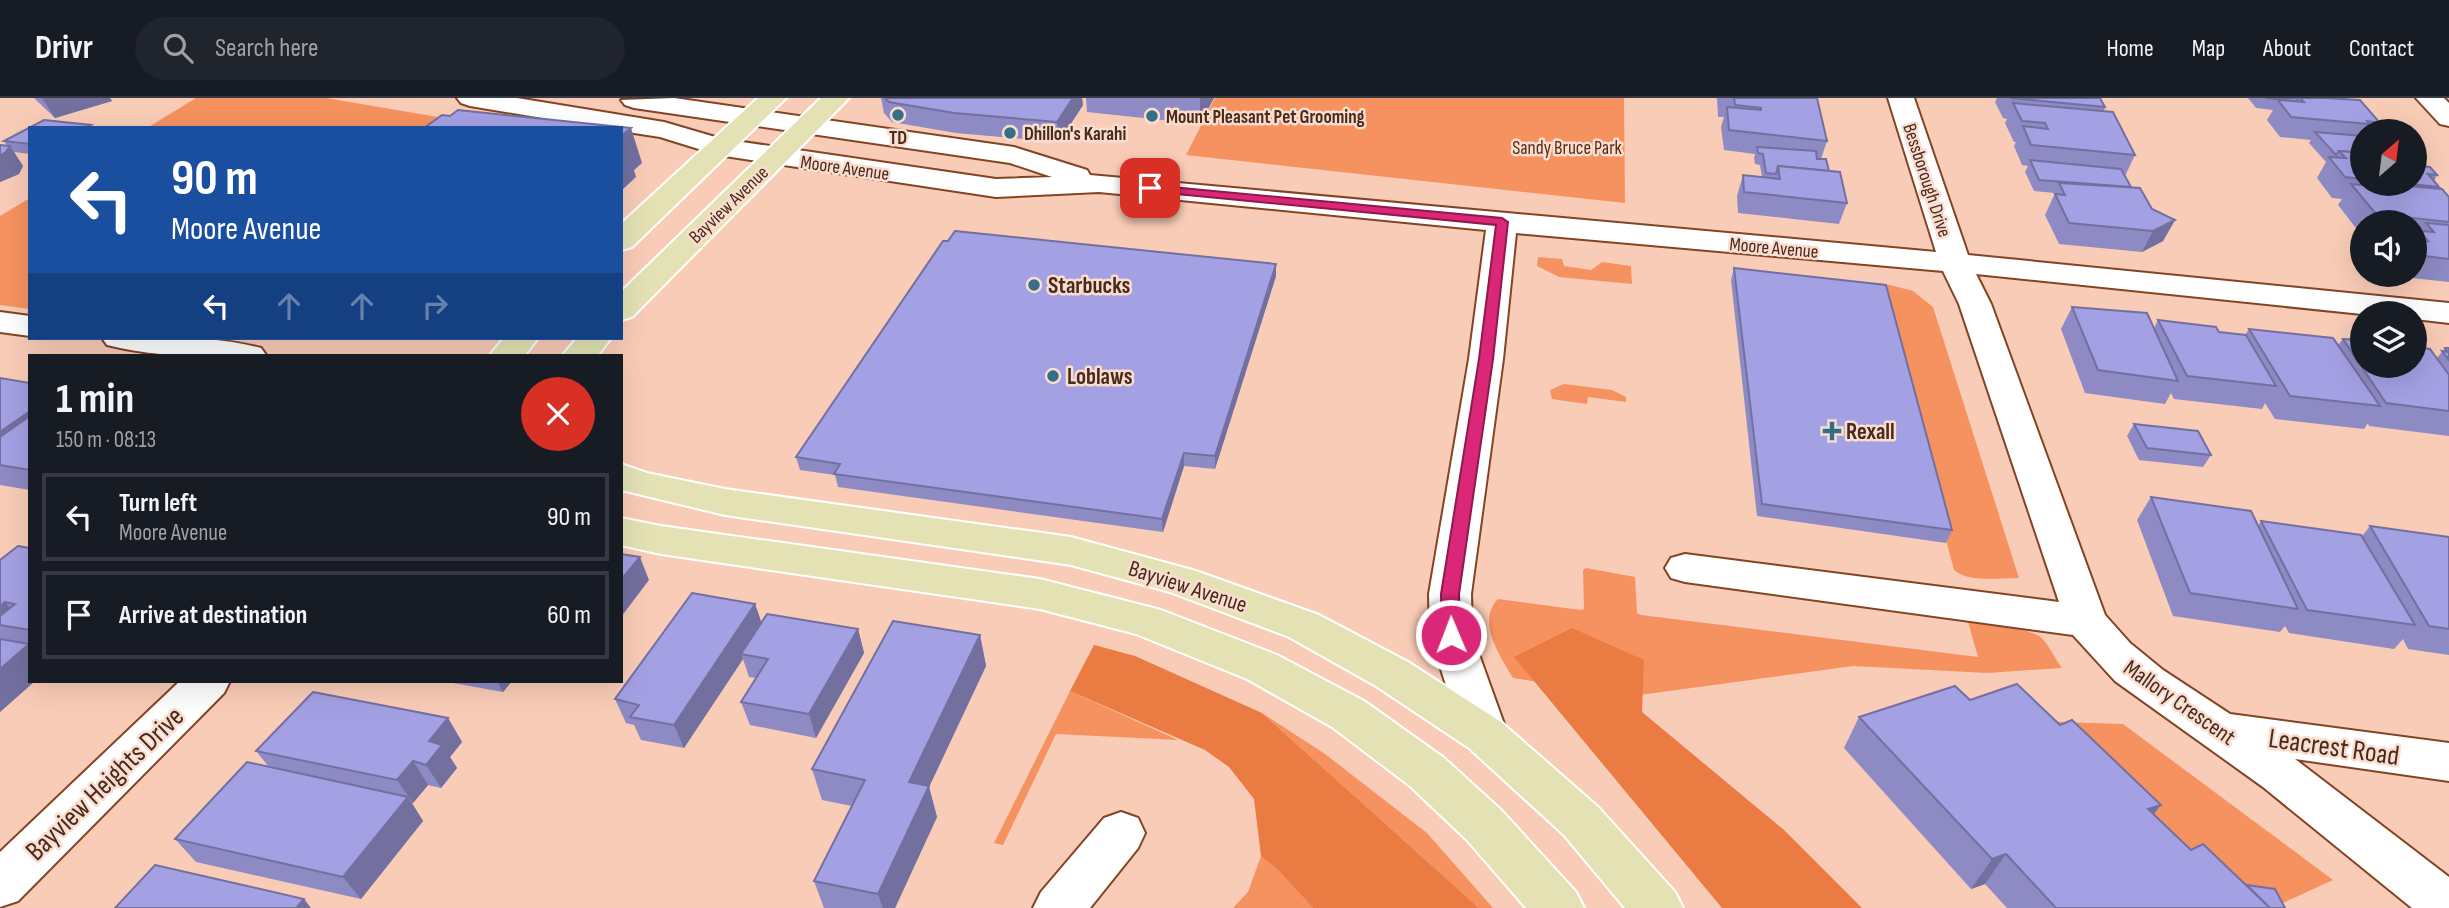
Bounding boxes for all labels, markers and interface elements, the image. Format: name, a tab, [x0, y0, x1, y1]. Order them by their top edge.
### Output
search box	[135, 17, 625, 80]
text: Drivr	[35, 28, 93, 68]
icon: search	[159, 29, 197, 67]
text: Search here	[215, 33, 318, 64]
text: Home	[2106, 34, 2154, 63]
text: Map	[2192, 34, 2225, 63]
text: About	[2263, 34, 2311, 63]
text: Contact	[2349, 34, 2414, 63]
place label: Mount Pleasant Pet Grooming	[1166, 106, 1365, 129]
marker: TD	[890, 107, 906, 123]
marker: Mount Pleasant Pet Grooming	[1144, 108, 1160, 124]
north arrow	[2350, 119, 2427, 196]
map controls	[2350, 119, 2427, 378]
street label: Bessborough Drive	[1897, 121, 1956, 240]
place label: Dhillon's Karahi	[1024, 123, 1127, 146]
marker: Dhillon's Karahi	[1002, 125, 1018, 141]
place label: TD	[889, 127, 907, 150]
park label: Sandy Bruce Park	[1512, 137, 1623, 160]
text: 90 m	[171, 150, 258, 209]
street label: Moore Avenue	[799, 151, 891, 186]
icon: left	[56, 154, 147, 245]
pin	[1120, 158, 1180, 218]
street label: Bayview Avenue	[684, 162, 774, 249]
icon: arrive	[1131, 169, 1169, 207]
text: Moore Avenue	[171, 210, 321, 249]
button: sound	[2350, 210, 2427, 287]
street label: Moore Avenue	[1728, 233, 1819, 264]
place label: Starbucks	[1048, 272, 1131, 300]
marker: Starbucks	[1026, 277, 1042, 293]
icon: left	[197, 287, 235, 325]
icon: ahead	[270, 287, 308, 325]
icon: ahead	[343, 287, 381, 325]
icon: right	[416, 287, 454, 325]
button: layers	[2350, 301, 2427, 378]
place label: Loblaws	[1067, 363, 1133, 391]
marker: Loblaws	[1045, 368, 1061, 384]
text: 1 min	[56, 374, 134, 425]
button: close	[521, 377, 595, 451]
place label: Rexall	[1846, 418, 1895, 446]
marker: Rexall	[1824, 423, 1840, 439]
text: 150 m · 08:13	[56, 426, 156, 454]
text: Turn left	[119, 488, 197, 519]
icon: left	[60, 498, 98, 536]
text: 90 m	[547, 502, 591, 533]
text: Moore Avenue	[119, 519, 227, 547]
street label: Bayview Avenue	[1125, 555, 1251, 619]
icon: arrive	[60, 596, 98, 634]
position arrow	[1414, 598, 1488, 672]
text: Arrive at destination	[119, 600, 307, 631]
text: 60 m	[547, 600, 591, 631]
street label: Mallory Crescent	[2118, 654, 2241, 752]
street label: Bayview Heights Drive	[19, 700, 191, 868]
street label: Leacrest Road	[2266, 722, 2401, 773]

